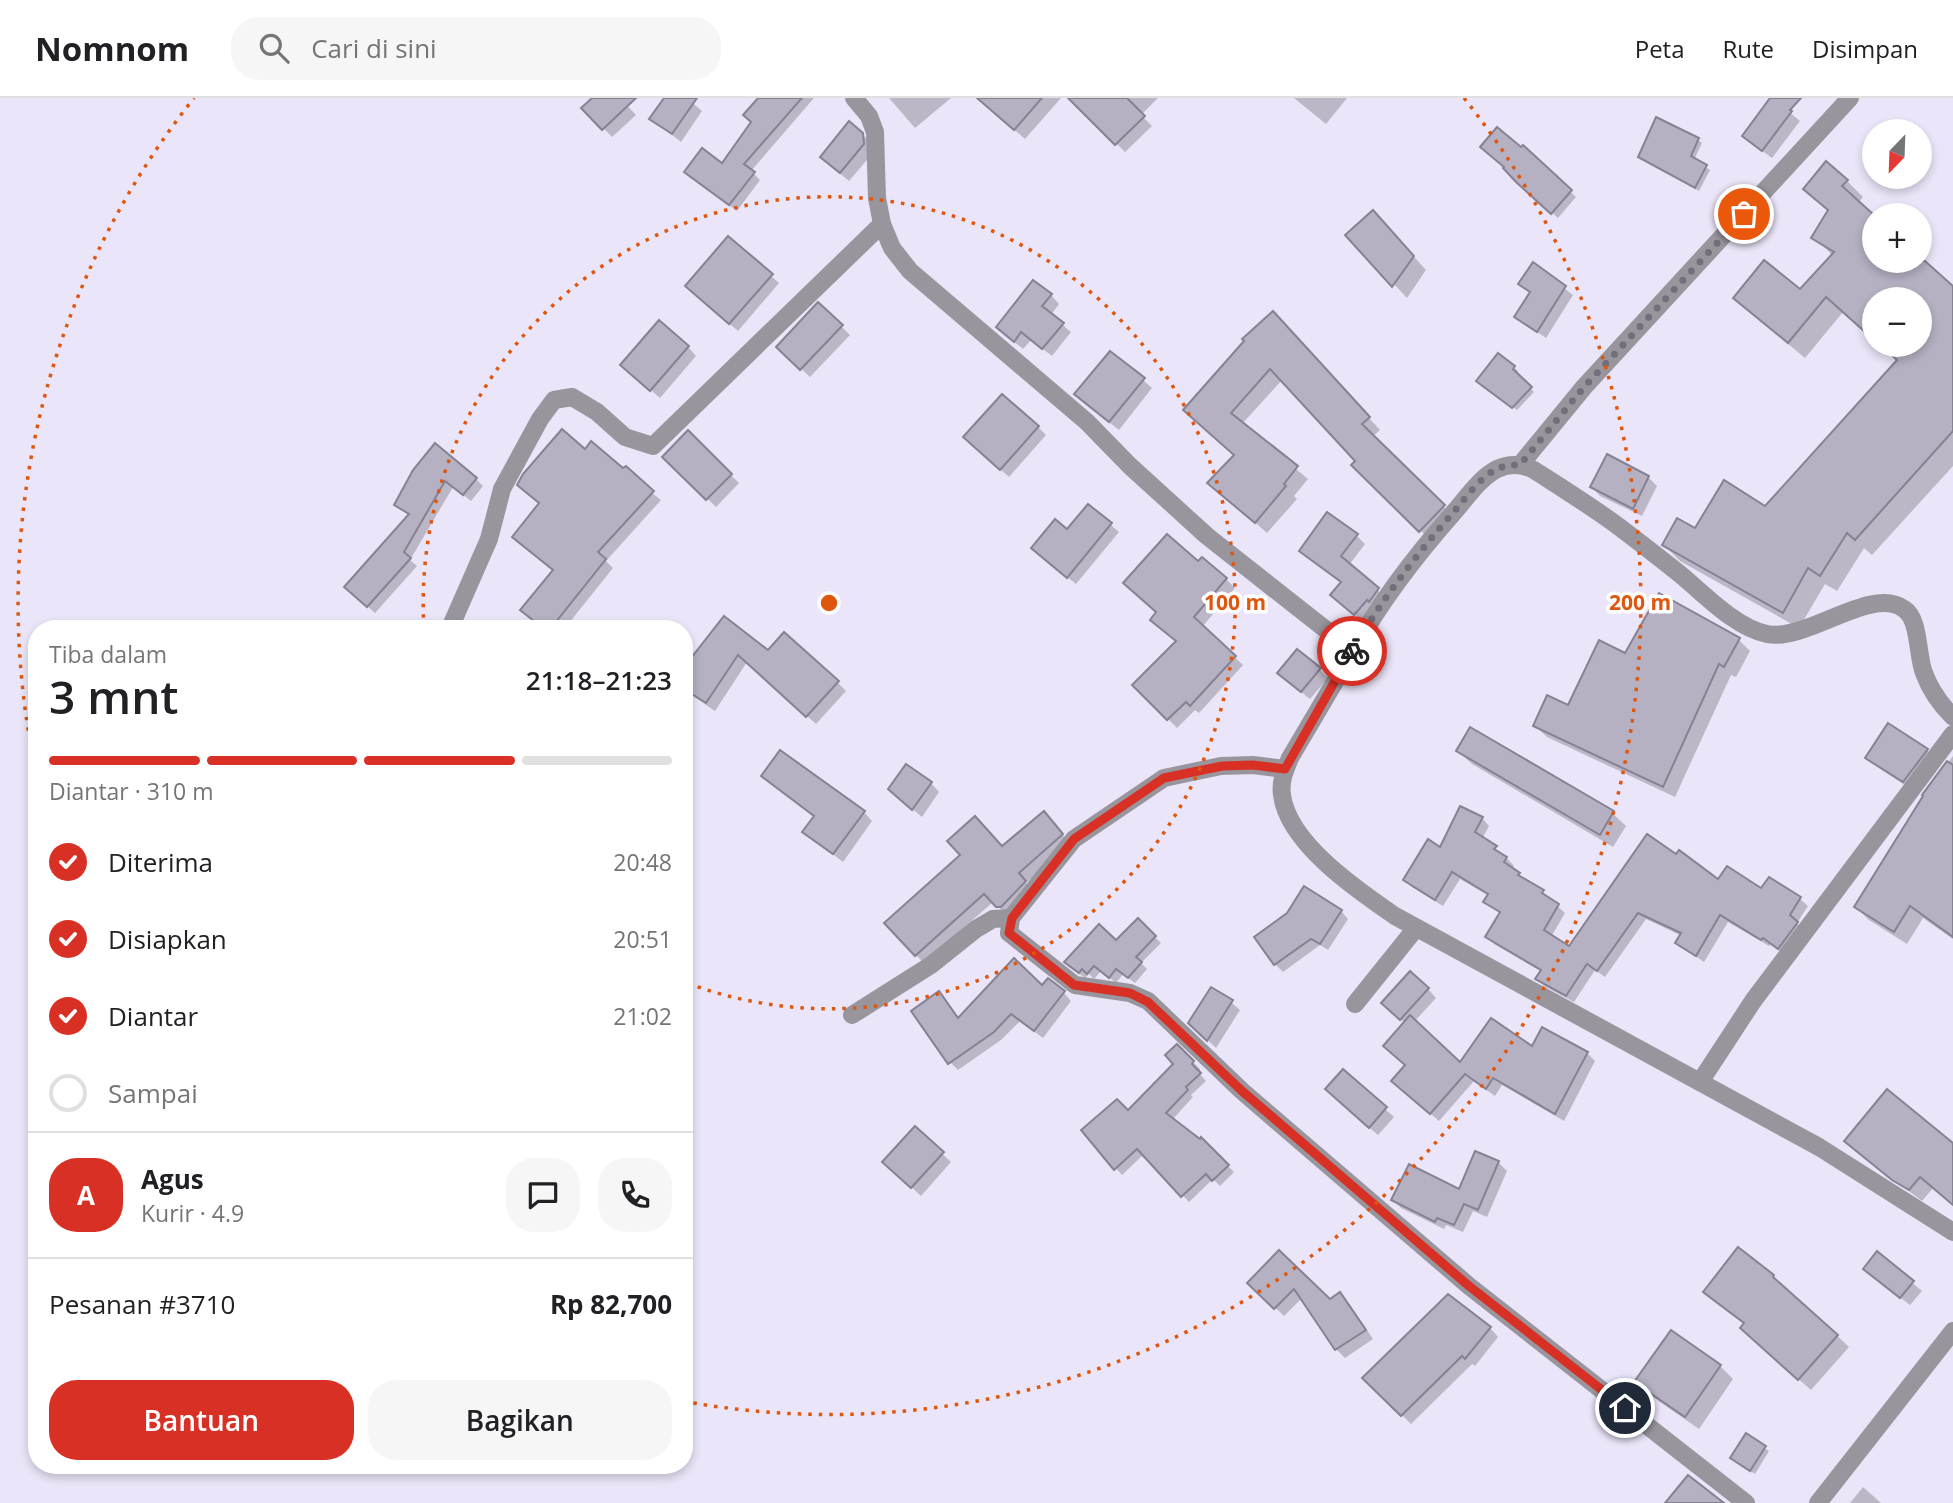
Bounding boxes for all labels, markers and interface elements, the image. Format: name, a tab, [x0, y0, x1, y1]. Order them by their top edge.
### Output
search box	[231, 17, 721, 80]
text: Nomnom	[35, 26, 189, 71]
icon: search	[255, 29, 293, 67]
text: Cari di sini	[311, 30, 437, 66]
text: Peta	[1635, 32, 1685, 65]
text: Rute	[1723, 32, 1774, 65]
text: Disimpan	[1812, 32, 1918, 65]
north arrow	[1862, 119, 1932, 189]
map controls	[1862, 119, 1932, 357]
pin	[1714, 184, 1774, 244]
icon: bag	[1725, 195, 1763, 233]
button: +	[1862, 203, 1932, 273]
button: −	[1862, 287, 1932, 357]
text: 100 m	[1204, 588, 1266, 616]
text: 200 m	[1609, 588, 1671, 616]
centre of rings	[817, 591, 841, 615]
courier	[1317, 616, 1387, 686]
icon: bike	[1333, 632, 1371, 670]
text: Tiba dalam	[49, 638, 167, 670]
text: 21:18–21:23	[526, 662, 672, 698]
text: 3 mnt	[49, 665, 179, 727]
text: Diantar · 310 m	[49, 775, 213, 807]
icon: check	[49, 843, 87, 881]
text: Diterima	[108, 844, 213, 880]
text: 20:48	[613, 846, 672, 878]
icon: check	[49, 920, 87, 958]
text: Disiapkan	[108, 921, 227, 957]
text: 20:51	[613, 923, 672, 955]
icon: check	[49, 997, 87, 1035]
text: Diantar	[108, 998, 198, 1034]
text: 21:02	[613, 1000, 672, 1032]
text: Sampai	[108, 1075, 198, 1111]
button: chat	[506, 1158, 580, 1232]
button: phone	[598, 1158, 672, 1232]
text: Agus	[141, 1161, 204, 1197]
text: A	[77, 1177, 95, 1213]
text: Kurir · 4.9	[141, 1197, 244, 1229]
text: Pesanan #3710	[49, 1286, 235, 1322]
text: Rp 82,700	[550, 1286, 672, 1322]
pin	[1595, 1378, 1655, 1438]
button: Bantuan	[49, 1380, 354, 1460]
button: Bagikan	[368, 1380, 672, 1460]
icon: home	[1606, 1389, 1644, 1427]

